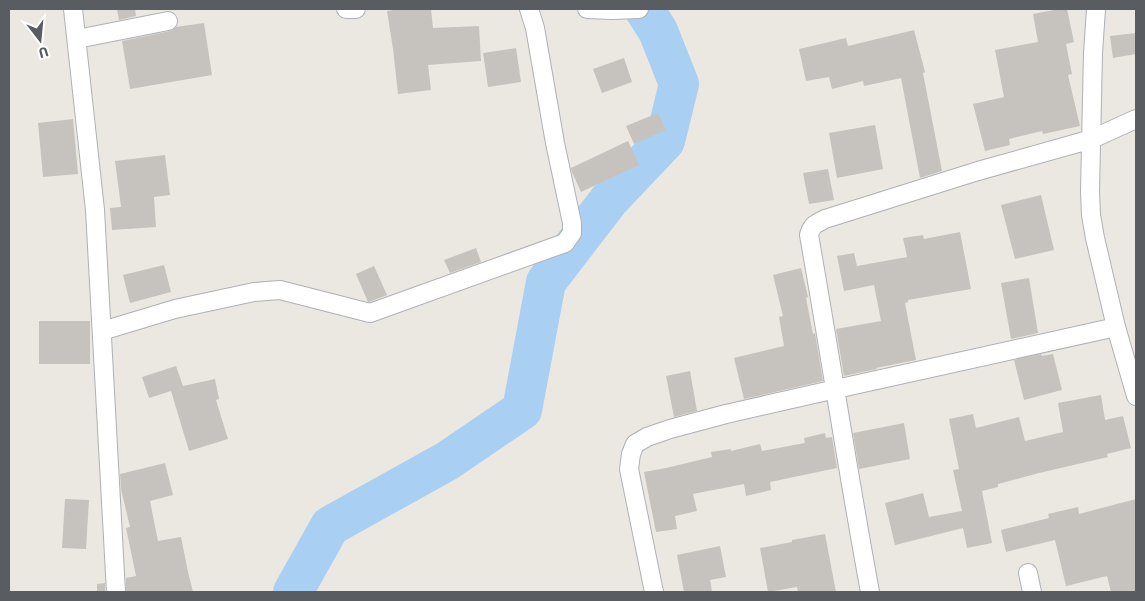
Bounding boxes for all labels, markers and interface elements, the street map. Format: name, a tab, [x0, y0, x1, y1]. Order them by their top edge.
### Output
north arrow	[15, 15, 65, 65]
text: U	[37, 43, 50, 61]

